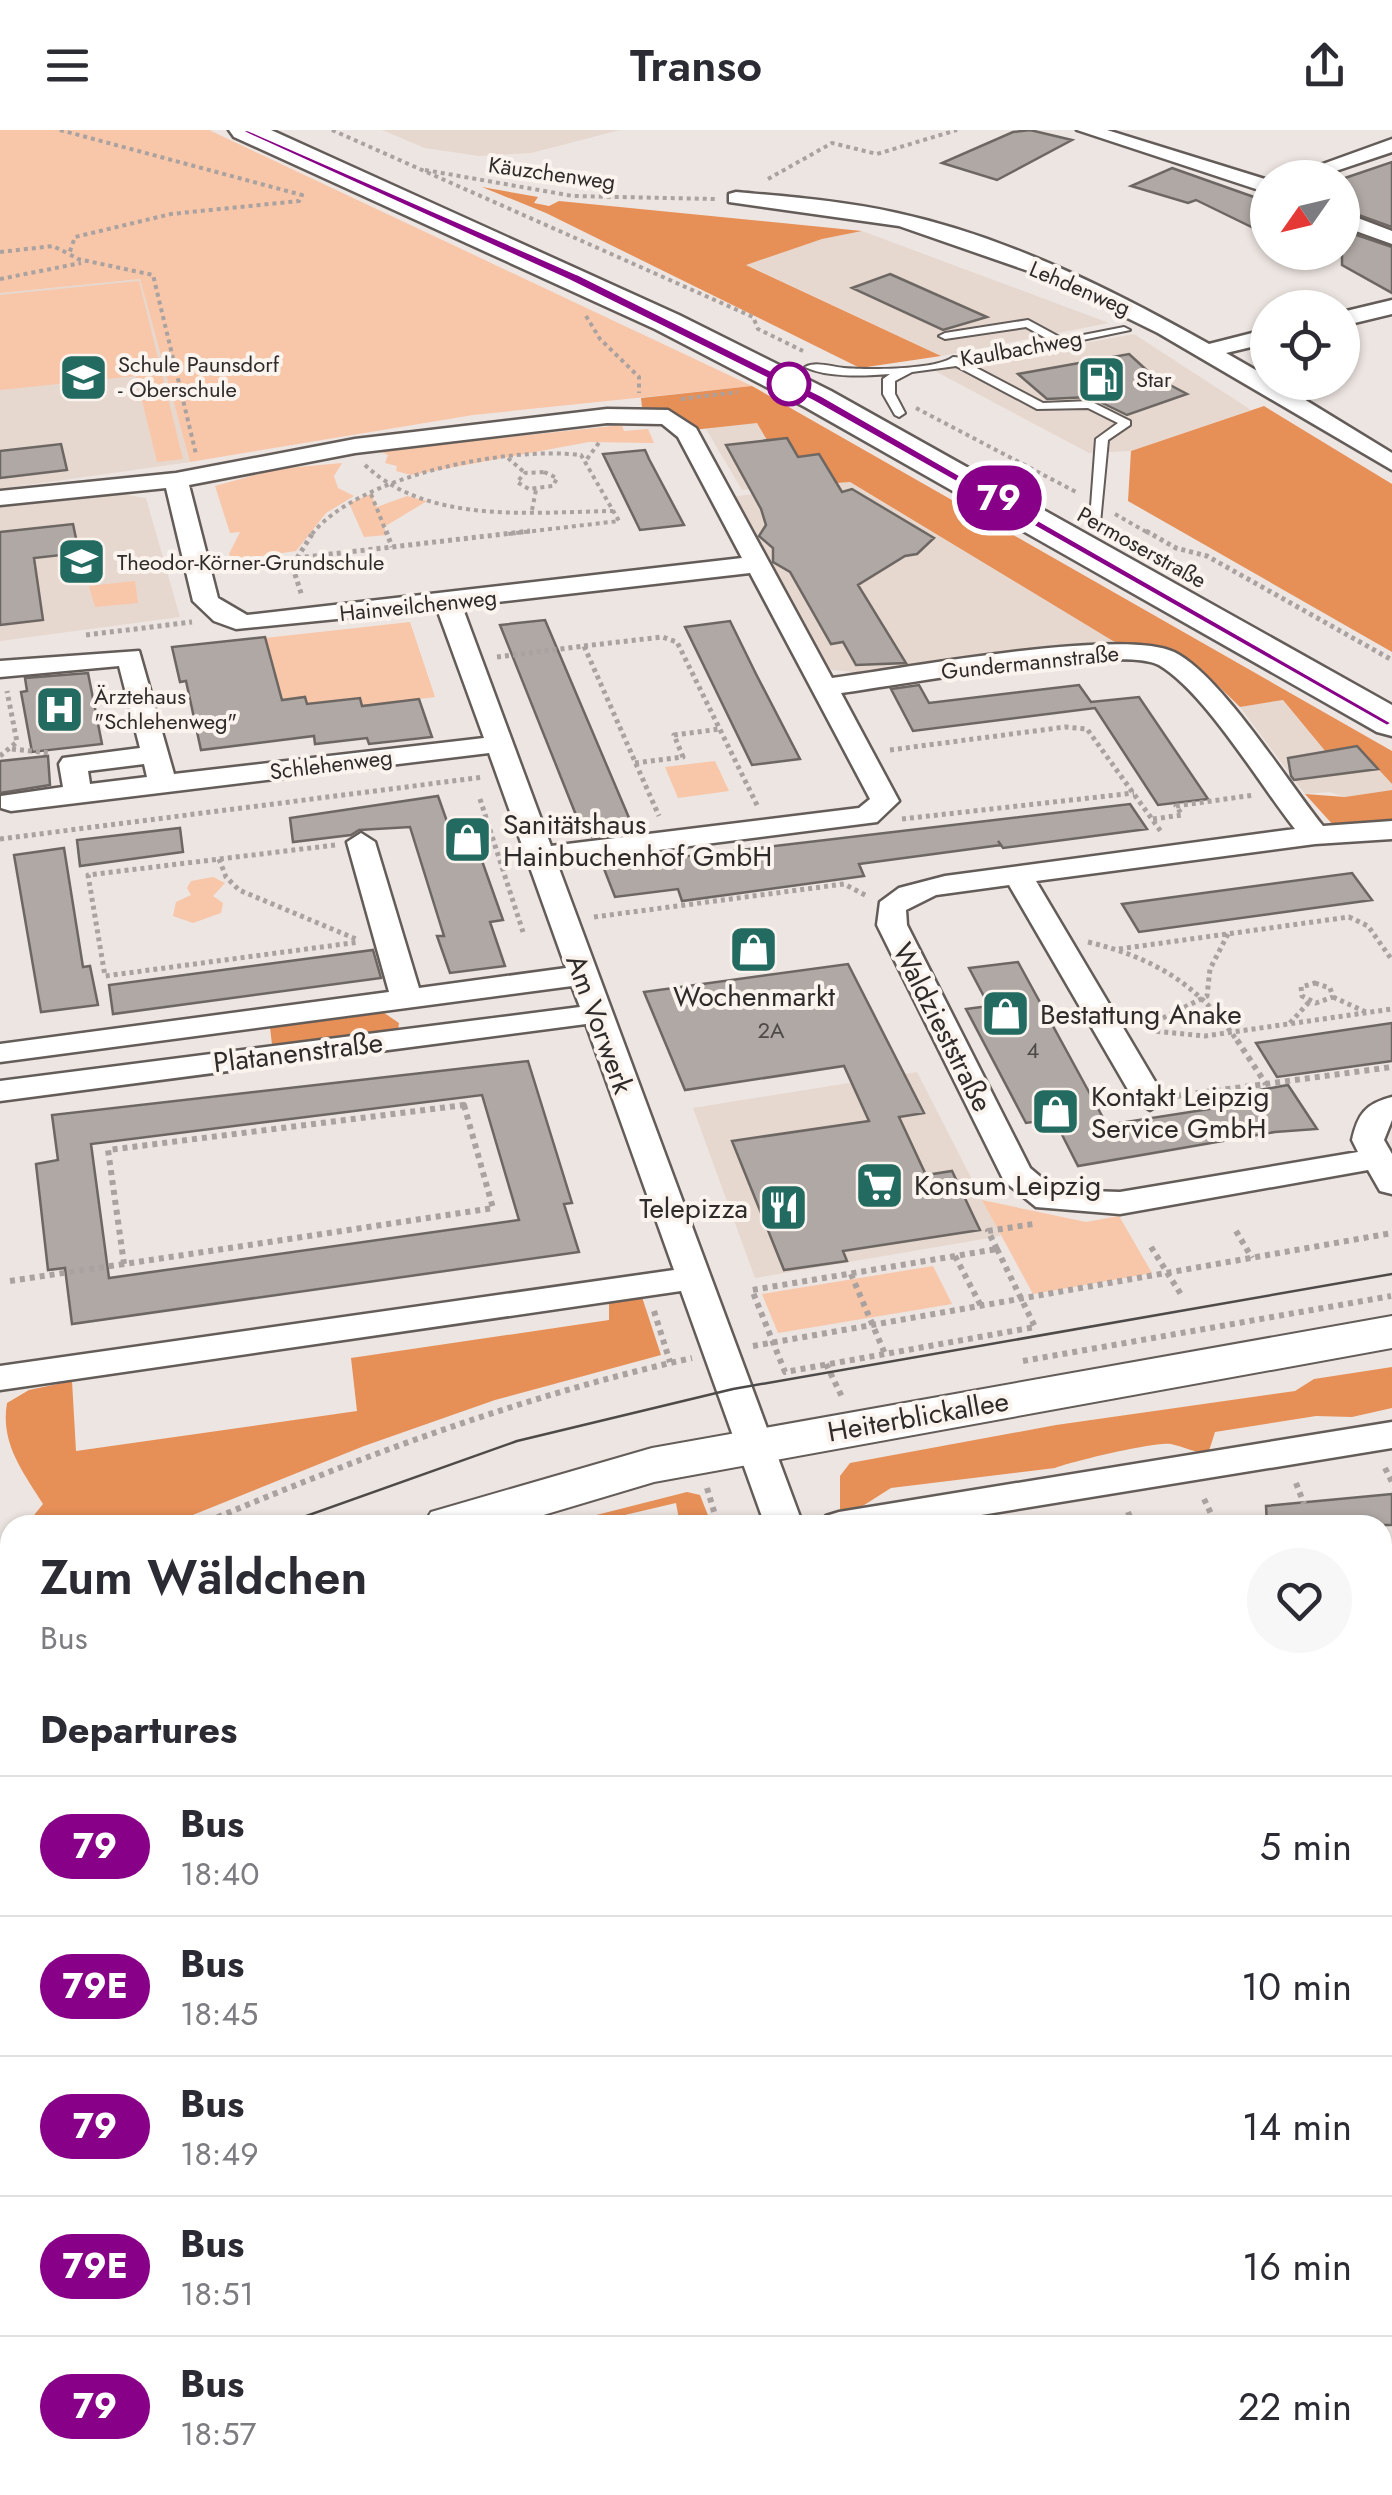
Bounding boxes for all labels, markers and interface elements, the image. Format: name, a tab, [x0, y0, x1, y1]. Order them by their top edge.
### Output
text: Transo	[630, 33, 762, 98]
icon: menu	[40, 38, 95, 93]
icon: share	[1297, 38, 1352, 93]
street label: Käuzchenweg	[487, 148, 617, 198]
north arrow	[1250, 160, 1360, 270]
map controls	[1250, 160, 1360, 400]
street label: Lehdenweg	[1025, 252, 1135, 324]
button: locate	[1250, 290, 1360, 400]
street label: Kaulbachweg	[958, 322, 1084, 374]
place label: Schule Paunsdorf - Oberschule	[118, 348, 280, 405]
school or university icon: Schule Paunsdorf - Oberschule	[57, 351, 109, 403]
fuel station icon: Star	[1075, 353, 1127, 405]
unlabelled marker	[768, 363, 810, 405]
place label: Star	[1136, 363, 1172, 395]
line badge: 79	[954, 466, 1044, 530]
text: 79	[977, 473, 1021, 523]
street label: Permoserstraße	[1072, 498, 1212, 596]
school or university icon: Theodor-Körner-Grundschule	[56, 536, 108, 588]
place label: Theodor-Körner-Grundschule	[117, 546, 384, 578]
street label: Hainveilchenweg	[338, 581, 498, 629]
street label: Gundermannstraße	[940, 637, 1120, 687]
place label: Ärztehaus "Schlehenweg"	[94, 680, 237, 737]
hospital icon: Ärztehaus "Schlehenweg"	[33, 683, 85, 735]
street label: Schlehenweg	[268, 741, 394, 787]
place label: Sanitätshaus Hainbuchenhof GmbH	[503, 804, 772, 877]
shop icon: Sanitätshaus Hainbuchenhof GmbH	[442, 814, 494, 866]
shop icon: Wochenmarkt	[728, 923, 780, 975]
street label: Waldzieststraße	[882, 936, 1003, 1119]
street label: Am Vorwerk	[555, 949, 644, 1100]
place label: Wochenmarkt	[673, 976, 835, 1017]
shop icon: Bestattung Anake	[979, 988, 1031, 1040]
place label: Bestattung Anake	[1040, 994, 1242, 1035]
house number: 2A	[757, 1014, 785, 1046]
street label: Platanenstraße	[211, 1022, 385, 1083]
house number: 4	[1027, 1034, 1040, 1066]
place label: Kontakt Leipzig Service GmbH	[1091, 1076, 1270, 1149]
shop icon: Kontakt Leipzig Service GmbH	[1030, 1086, 1082, 1138]
supermarket icon: Konsum Leipzig	[853, 1159, 905, 1211]
place label: Konsum Leipzig	[914, 1165, 1101, 1206]
restaurant icon: Telepizza	[757, 1182, 809, 1234]
place label: Telepizza	[639, 1188, 748, 1229]
street label: Heiterblickallee	[824, 1380, 1012, 1453]
text: Zum Wäldchen	[40, 1543, 367, 1612]
button: heart	[1247, 1548, 1352, 1653]
text: Bus	[40, 1615, 88, 1661]
text: Departures	[40, 1702, 237, 1757]
text: Bus	[180, 1796, 244, 1851]
text: 5 min	[1260, 1819, 1352, 1874]
text: 79	[73, 1821, 117, 1871]
text: 18:40	[180, 1851, 259, 1897]
text: Bus	[180, 1936, 244, 1991]
text: 10 min	[1241, 1959, 1352, 2014]
text: 79E	[62, 1961, 128, 2011]
text: 18:45	[180, 1991, 258, 2037]
text: Bus	[180, 2076, 244, 2131]
text: 14 min	[1242, 2099, 1352, 2154]
text: 79	[73, 2101, 117, 2151]
text: 18:49	[180, 2131, 259, 2177]
text: Bus	[180, 2216, 244, 2271]
text: 16 min	[1242, 2239, 1352, 2294]
text: 79E	[62, 2241, 128, 2291]
text: 18:51	[180, 2271, 254, 2317]
text: Bus	[180, 2356, 244, 2411]
text: 22 min	[1238, 2379, 1352, 2434]
text: 79	[73, 2381, 117, 2431]
text: 18:57	[180, 2411, 256, 2457]

